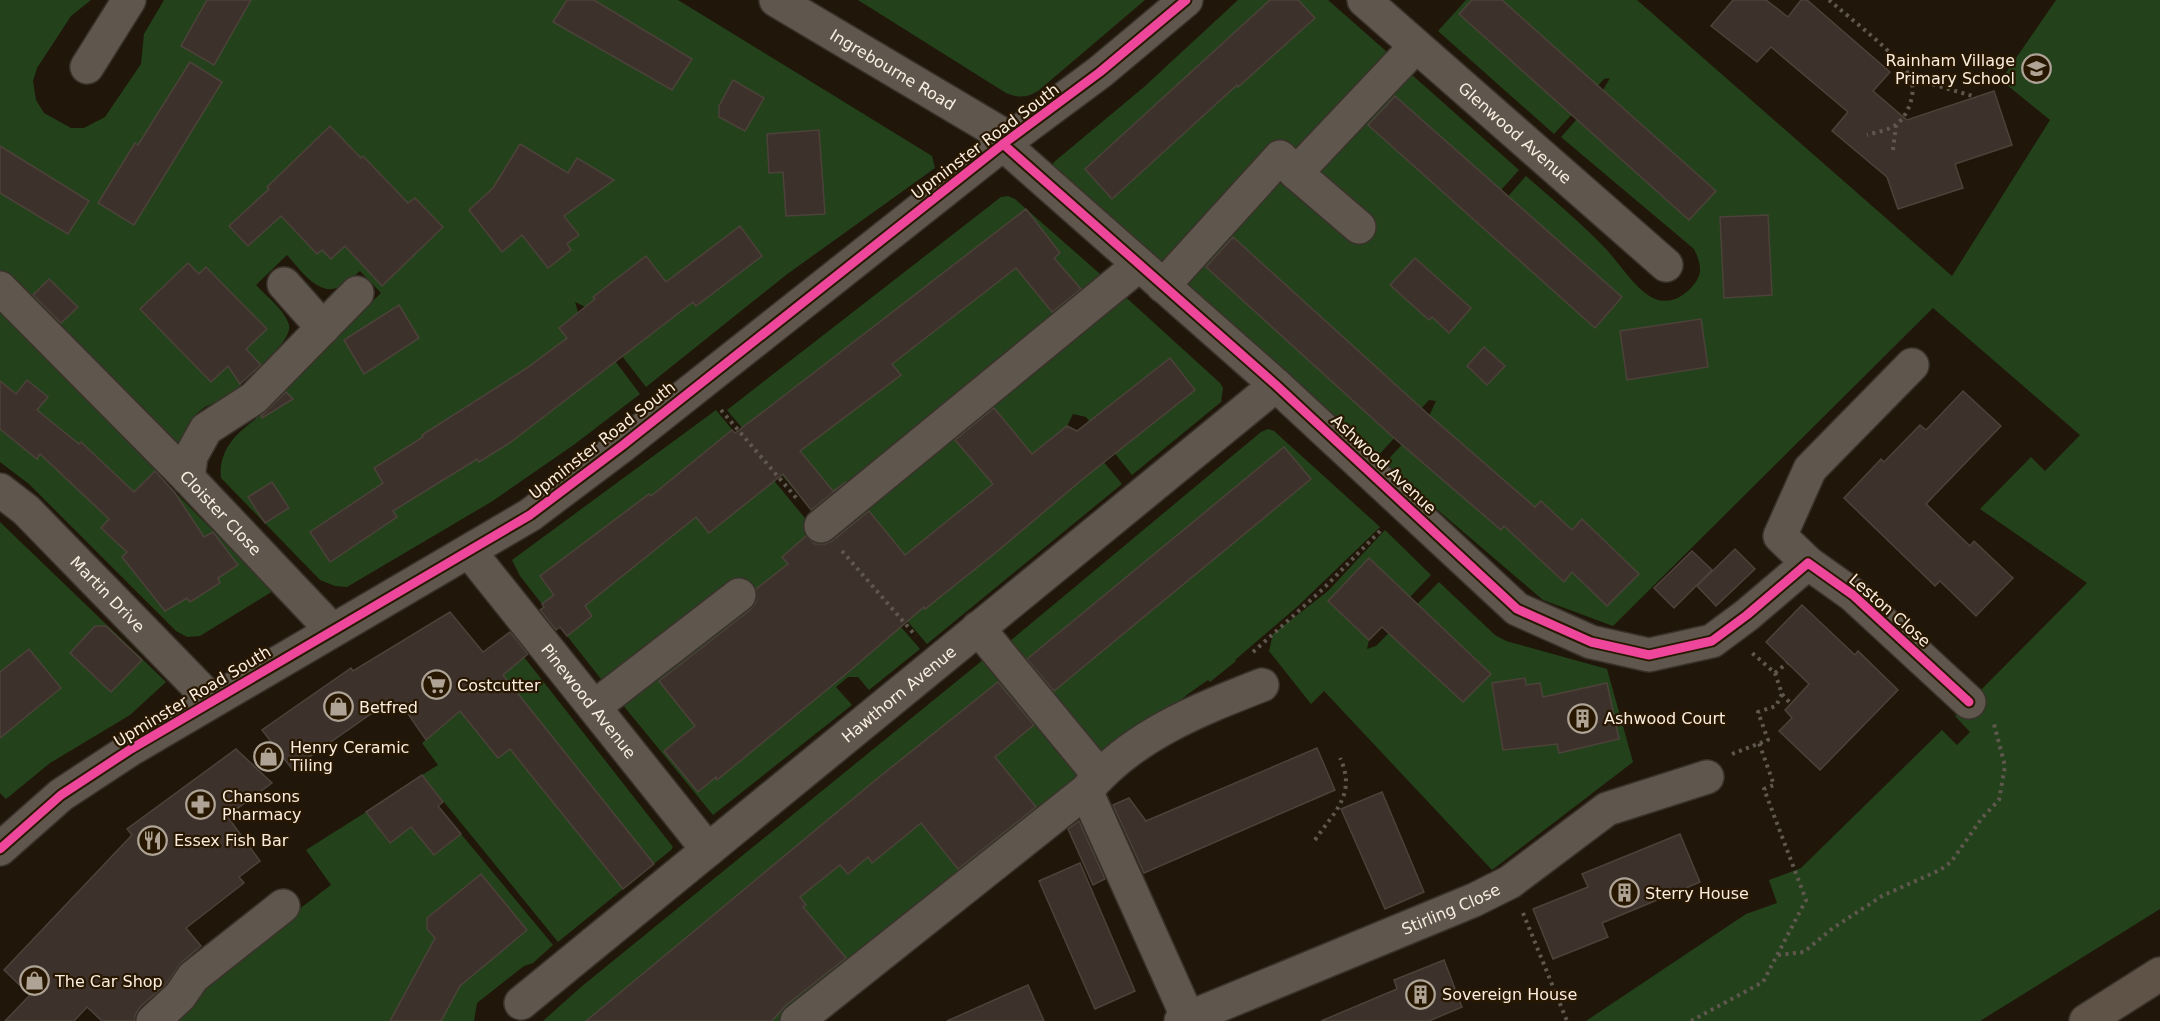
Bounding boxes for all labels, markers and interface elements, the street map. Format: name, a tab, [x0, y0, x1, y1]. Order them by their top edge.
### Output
street label: Ingrebourne Road	[826, 25, 959, 115]
place label: Rainham Village Primary School	[1885, 51, 2015, 88]
school or university icon: Rainham Village Primary School	[2020, 53, 2052, 85]
street label: Glenwood Avenue	[1454, 78, 1575, 188]
street label: Upminster Road South	[908, 80, 1063, 203]
street label: Upminster Road South	[526, 378, 679, 503]
street label: Ashwood Avenue	[1327, 411, 1440, 518]
street label: Cloister Close	[176, 467, 265, 559]
street label: Martin Drive	[66, 552, 149, 636]
street label: Leston Close	[1845, 570, 1934, 651]
street label: Pinewood Avenue	[537, 640, 640, 762]
street label: Upminster Road South	[110, 642, 274, 751]
street label: Hawthorn Avenue	[838, 642, 960, 747]
supermarket icon: Costcutter	[420, 669, 452, 701]
place label: Costcutter	[457, 676, 541, 695]
shop icon: Betfred	[322, 691, 354, 723]
place label: Betfred	[359, 698, 418, 717]
building icon: Ashwood Court	[1567, 702, 1599, 734]
place label: Ashwood Court	[1604, 709, 1725, 728]
place label: Henry Ceramic Tiling	[289, 738, 409, 775]
shop icon: Henry Ceramic Tiling	[253, 740, 285, 772]
place label: Chansons Pharmacy	[222, 787, 302, 824]
pharmacy icon: Chansons Pharmacy	[185, 789, 217, 821]
restaurant icon: Essex Fish Bar	[137, 824, 169, 856]
place label: Essex Fish Bar	[174, 831, 289, 850]
building icon: Sterry House	[1608, 877, 1640, 909]
street label: Stirling Close	[1399, 880, 1503, 939]
place label: Sterry House	[1645, 884, 1749, 903]
shop icon: The Car Shop	[18, 965, 50, 997]
place label: The Car Shop	[54, 972, 163, 991]
building icon: Sovereign House	[1405, 978, 1437, 1010]
place label: Sovereign House	[1442, 985, 1577, 1004]

